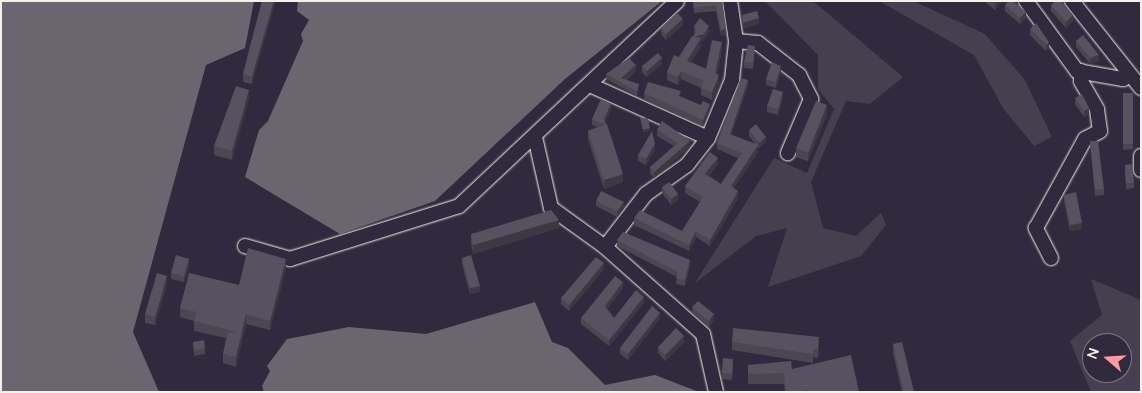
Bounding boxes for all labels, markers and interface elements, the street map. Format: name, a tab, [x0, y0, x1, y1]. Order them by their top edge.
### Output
north arrow	[1082, 333, 1132, 383]
text: N	[1083, 346, 1105, 361]

